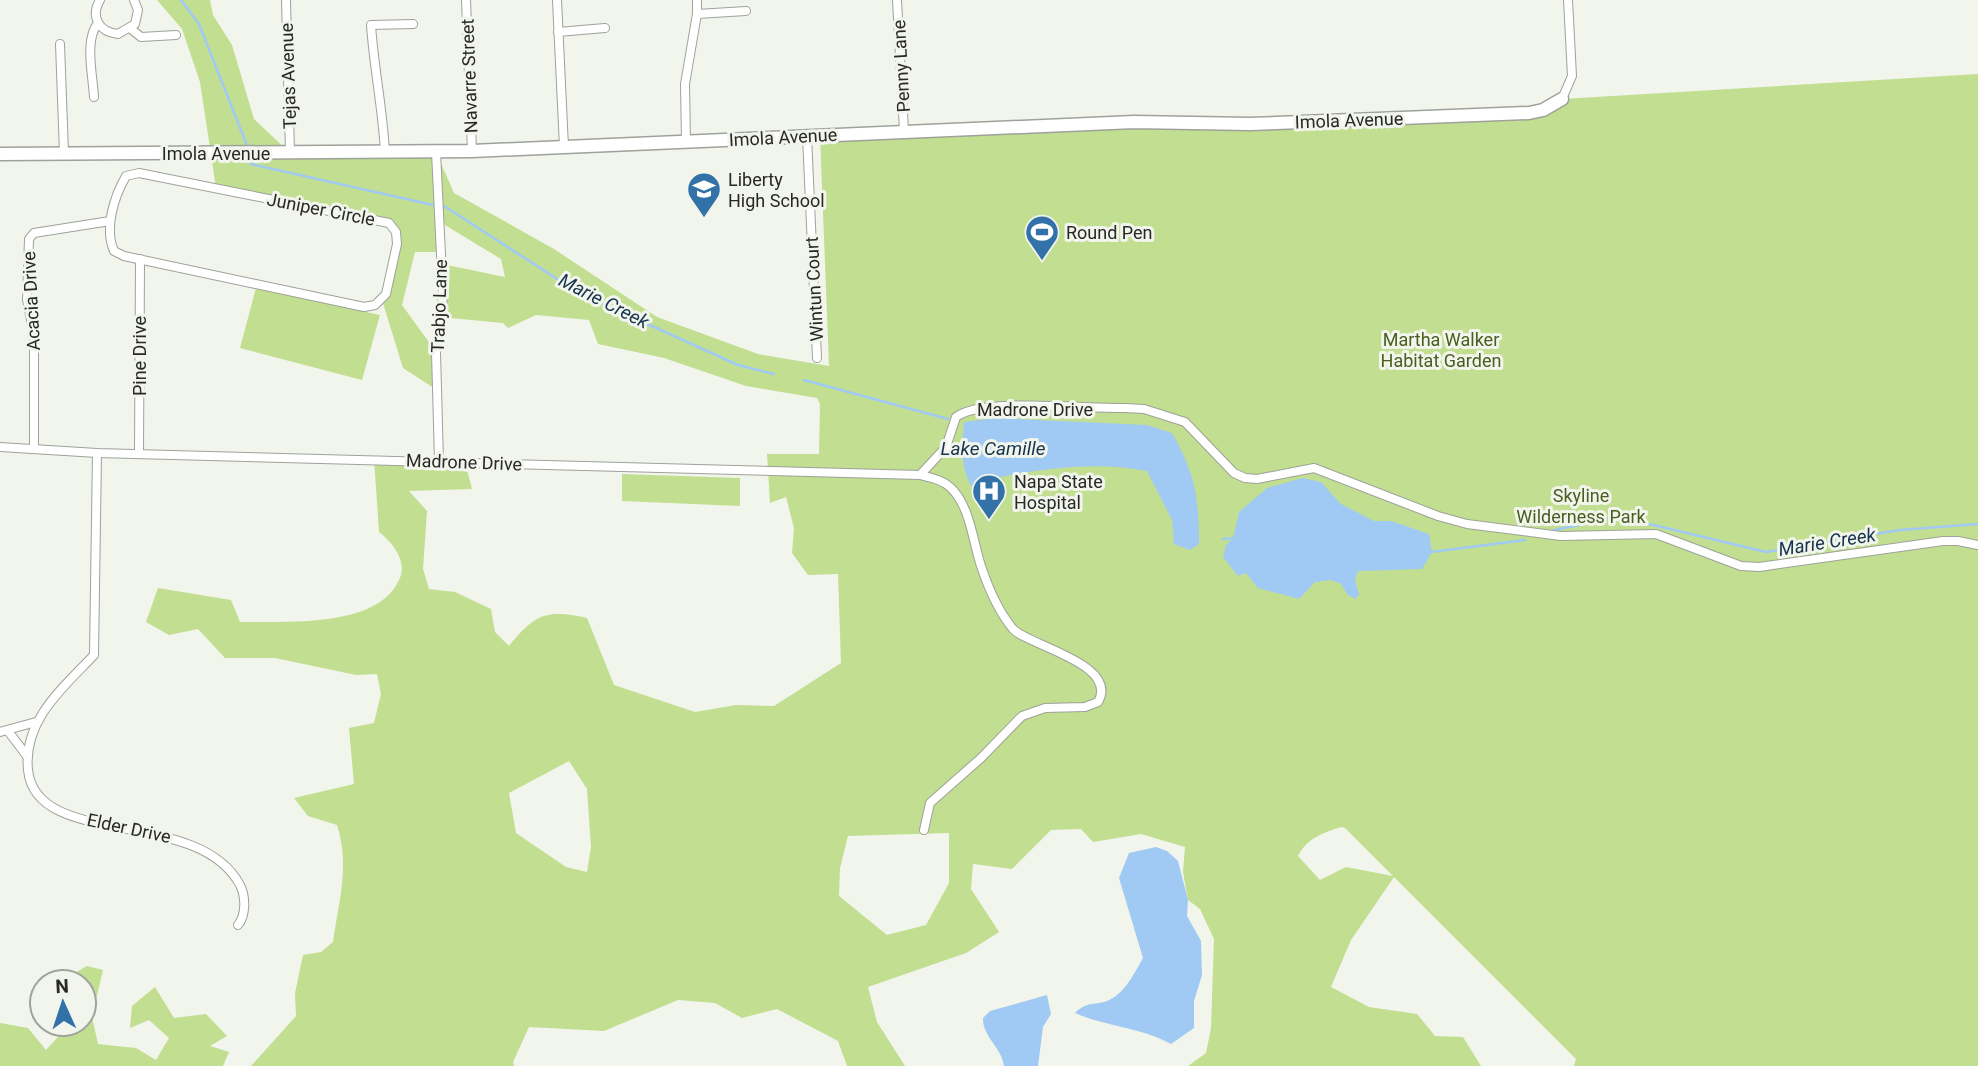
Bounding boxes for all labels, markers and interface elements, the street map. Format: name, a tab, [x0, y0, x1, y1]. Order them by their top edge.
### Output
street label: Navarre Street	[457, 18, 481, 134]
street label: Penny Lane	[888, 19, 914, 113]
street label: Tejas Avenue	[276, 23, 300, 129]
street label: Imola Avenue	[1294, 108, 1404, 132]
street label: Imola Avenue	[728, 124, 838, 150]
street label: Imola Avenue	[162, 143, 270, 164]
place label: Liberty High School	[728, 169, 825, 211]
school or university icon: Liberty High School	[685, 170, 723, 219]
street label: Juniper Circle	[265, 188, 377, 230]
sports icon: Round Pen	[1023, 213, 1061, 262]
place label: Round Pen	[1066, 222, 1153, 243]
street label: Wintun Court	[801, 236, 827, 342]
street label: Acacia Drive	[18, 251, 44, 351]
street label: Trabjo Lane	[427, 259, 451, 353]
water label: Marie Creek	[555, 268, 654, 334]
street label: Pine Drive	[129, 316, 150, 396]
park label: Martha Walker Habitat Garden	[1381, 329, 1501, 371]
street label: Madrone Drive	[977, 399, 1093, 420]
water label: Lake Camille	[941, 437, 1046, 460]
street label: Madrone Drive	[406, 449, 522, 475]
place label: Napa State Hospital	[1014, 471, 1103, 513]
hospital icon: Napa State Hospital	[970, 472, 1008, 521]
park label: Skyline Wilderness Park	[1516, 485, 1647, 527]
water label: Marie Creek	[1777, 523, 1878, 561]
street label: Elder Drive	[85, 809, 173, 847]
north arrow	[28, 968, 98, 1038]
text: N	[55, 975, 69, 998]

